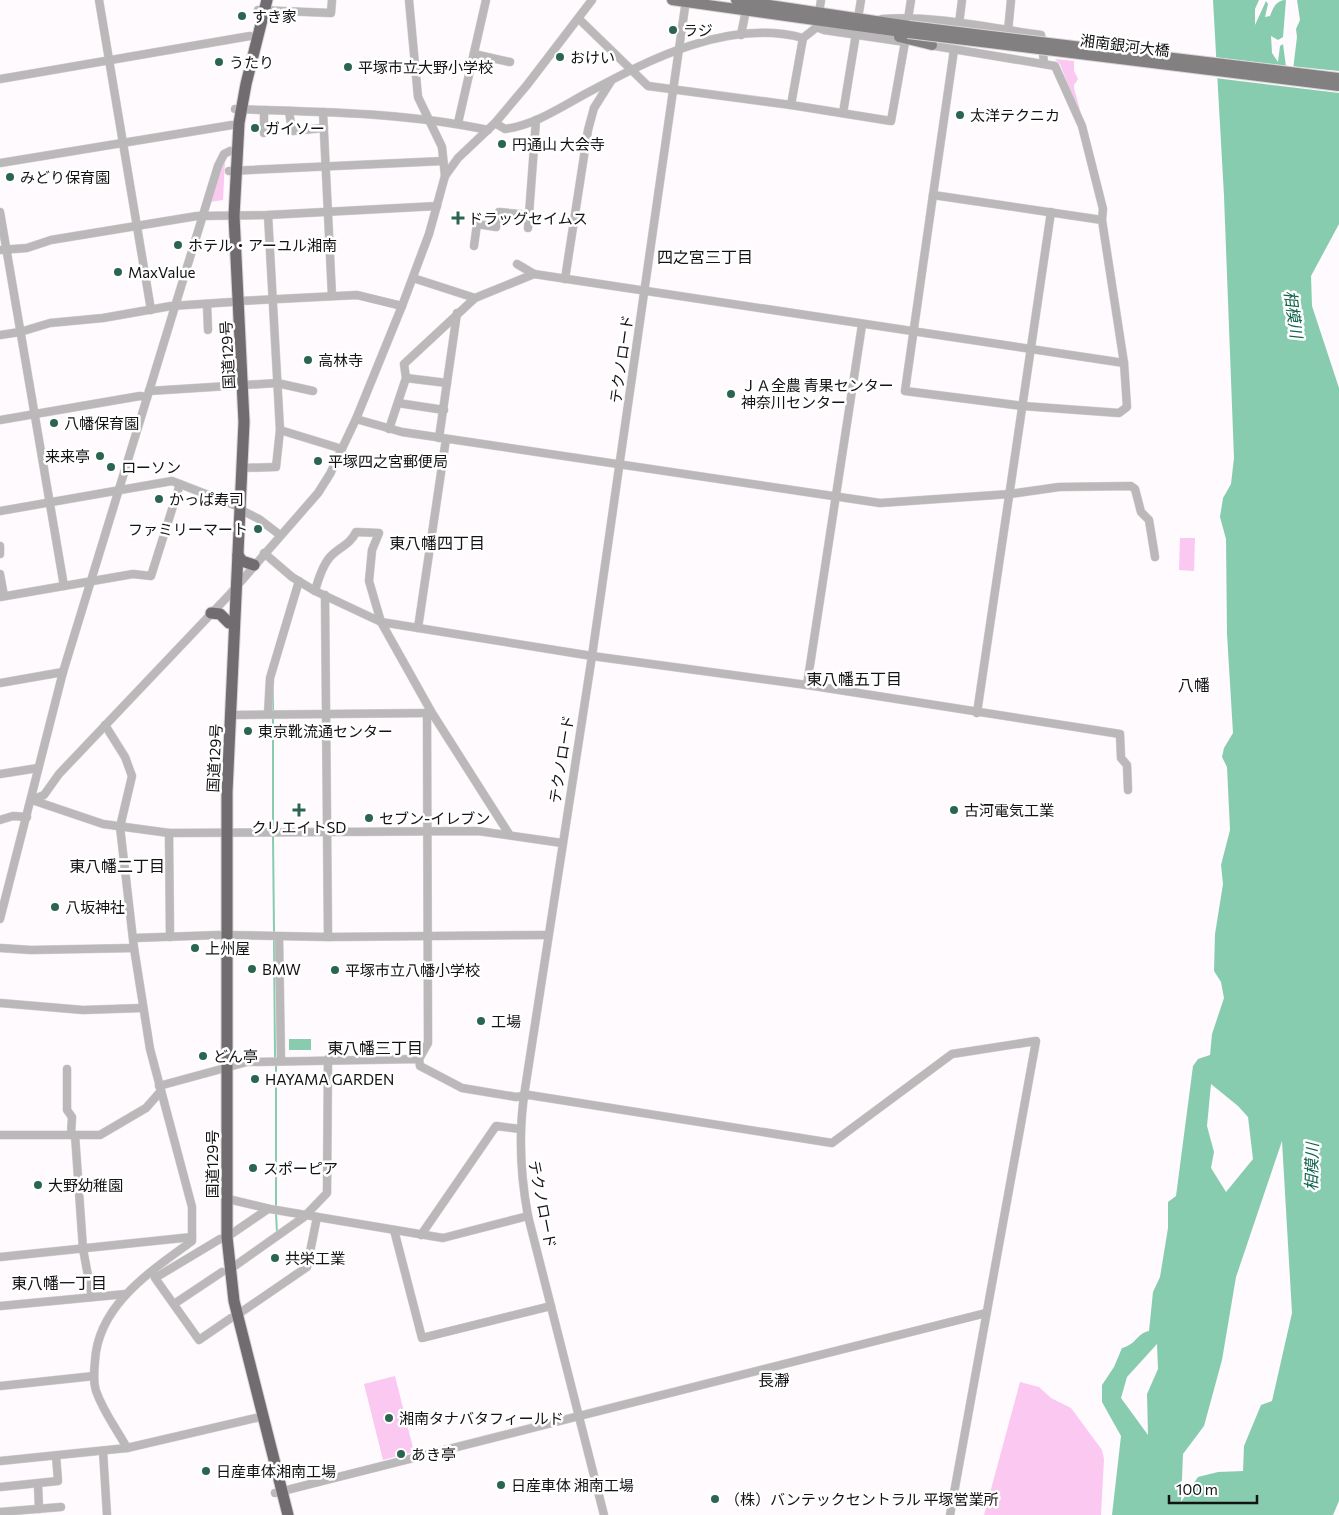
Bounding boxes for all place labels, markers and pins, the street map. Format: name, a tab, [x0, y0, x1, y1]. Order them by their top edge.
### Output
place label: すき家	[252, 7, 297, 25]
marker: すき家	[236, 10, 248, 22]
place label: ラジ	[683, 21, 713, 39]
marker: ラジ	[667, 24, 679, 36]
place label: おけい	[570, 48, 615, 66]
marker: おけい	[554, 51, 566, 63]
place label: うたり	[229, 53, 274, 71]
marker: うたり	[213, 56, 225, 68]
place label: 平塚市立大野小学校	[358, 58, 493, 76]
marker: 平塚市立大野小学校	[342, 61, 354, 73]
place label: 太洋テクニカ	[970, 106, 1060, 124]
marker: 太洋テクニカ	[954, 109, 966, 121]
place label: ガイソー	[265, 119, 325, 137]
marker: ガイソー	[249, 122, 261, 134]
place label: 円通山 大会寺	[512, 135, 605, 153]
marker: 円通山 大会寺	[496, 138, 508, 150]
place label: みどり保育園	[20, 168, 110, 186]
marker: みどり保育園	[4, 171, 16, 183]
place label: ドラッグセイムス	[468, 209, 588, 227]
marker: ドラッグセイムス	[452, 212, 464, 224]
place label: ホテル・アーユル湘南	[188, 236, 337, 254]
marker: ホテル・アーユル湘南	[172, 239, 184, 251]
place label: MaxValue	[128, 263, 196, 281]
marker: MaxValue	[112, 266, 124, 278]
place label: 高林寺	[318, 351, 363, 369]
marker: 高林寺	[302, 354, 314, 366]
place label: ＪＡ全農 青果センター 神奈川センター	[741, 376, 894, 411]
marker: ＪＡ全農 青果センター 神奈川センター	[725, 388, 737, 400]
place label: 八幡保育園	[64, 414, 139, 432]
marker: 八幡保育園	[48, 417, 60, 429]
place label: 来来亭	[45, 447, 90, 465]
marker: 来来亭	[94, 450, 106, 462]
place label: 平塚四之宮郵便局	[328, 452, 448, 470]
marker: 平塚四之宮郵便局	[312, 455, 324, 467]
place label: ローソン	[121, 458, 181, 476]
marker: ローソン	[105, 461, 117, 473]
place label: かっぱ寿司	[169, 490, 244, 508]
marker: かっぱ寿司	[153, 493, 165, 505]
place label: ファミリーマート	[128, 520, 248, 538]
marker: ファミリーマート	[252, 523, 264, 535]
place label: 東京靴流通センター	[258, 722, 393, 740]
marker: 東京靴流通センター	[242, 725, 254, 737]
place label: 古河電気工業	[964, 801, 1054, 819]
marker: クリエイトSD	[293, 804, 305, 816]
marker: 古河電気工業	[948, 804, 960, 816]
place label: セブン-イレブン	[379, 809, 490, 827]
marker: セブン-イレブン	[363, 812, 375, 824]
place label: クリエイトSD	[252, 818, 346, 836]
place label: 八坂神社	[65, 898, 125, 916]
marker: 八坂神社	[49, 901, 61, 913]
place label: 上州屋	[205, 939, 250, 957]
marker: 上州屋	[189, 942, 201, 954]
place label: BMW	[262, 960, 301, 978]
place label: 平塚市立八幡小学校	[345, 961, 480, 979]
marker: BMW	[246, 963, 258, 975]
marker: 平塚市立八幡小学校	[329, 964, 341, 976]
place label: 工場	[491, 1012, 521, 1030]
marker: 工場	[475, 1015, 487, 1027]
place label: どん亭	[213, 1047, 258, 1065]
marker: どん亭	[197, 1050, 209, 1062]
place label: HAYAMA GARDEN	[265, 1070, 394, 1088]
marker: HAYAMA GARDEN	[249, 1073, 261, 1085]
place label: スポーピア	[263, 1159, 338, 1177]
marker: スポーピア	[247, 1162, 259, 1174]
place label: 大野幼稚園	[48, 1176, 123, 1194]
marker: 大野幼稚園	[32, 1179, 44, 1191]
place label: 共栄工業	[285, 1249, 345, 1267]
marker: 共栄工業	[269, 1252, 281, 1264]
place label: 湘南タナバタフィールド	[399, 1409, 564, 1427]
marker: 湘南タナバタフィールド	[383, 1412, 395, 1424]
place label: あき亭	[411, 1445, 456, 1463]
marker: あき亭	[395, 1448, 407, 1460]
place label: 日産車体湘南工場	[216, 1462, 336, 1480]
marker: 日産車体湘南工場	[200, 1465, 212, 1477]
place label: 日産車体 湘南工場	[511, 1476, 634, 1494]
marker: 日産車体 湘南工場	[495, 1479, 507, 1491]
place label: （株）バンテックセントラル 平塚営業所	[725, 1490, 999, 1508]
marker: （株）バンテックセントラル 平塚営業所	[709, 1493, 721, 1505]

